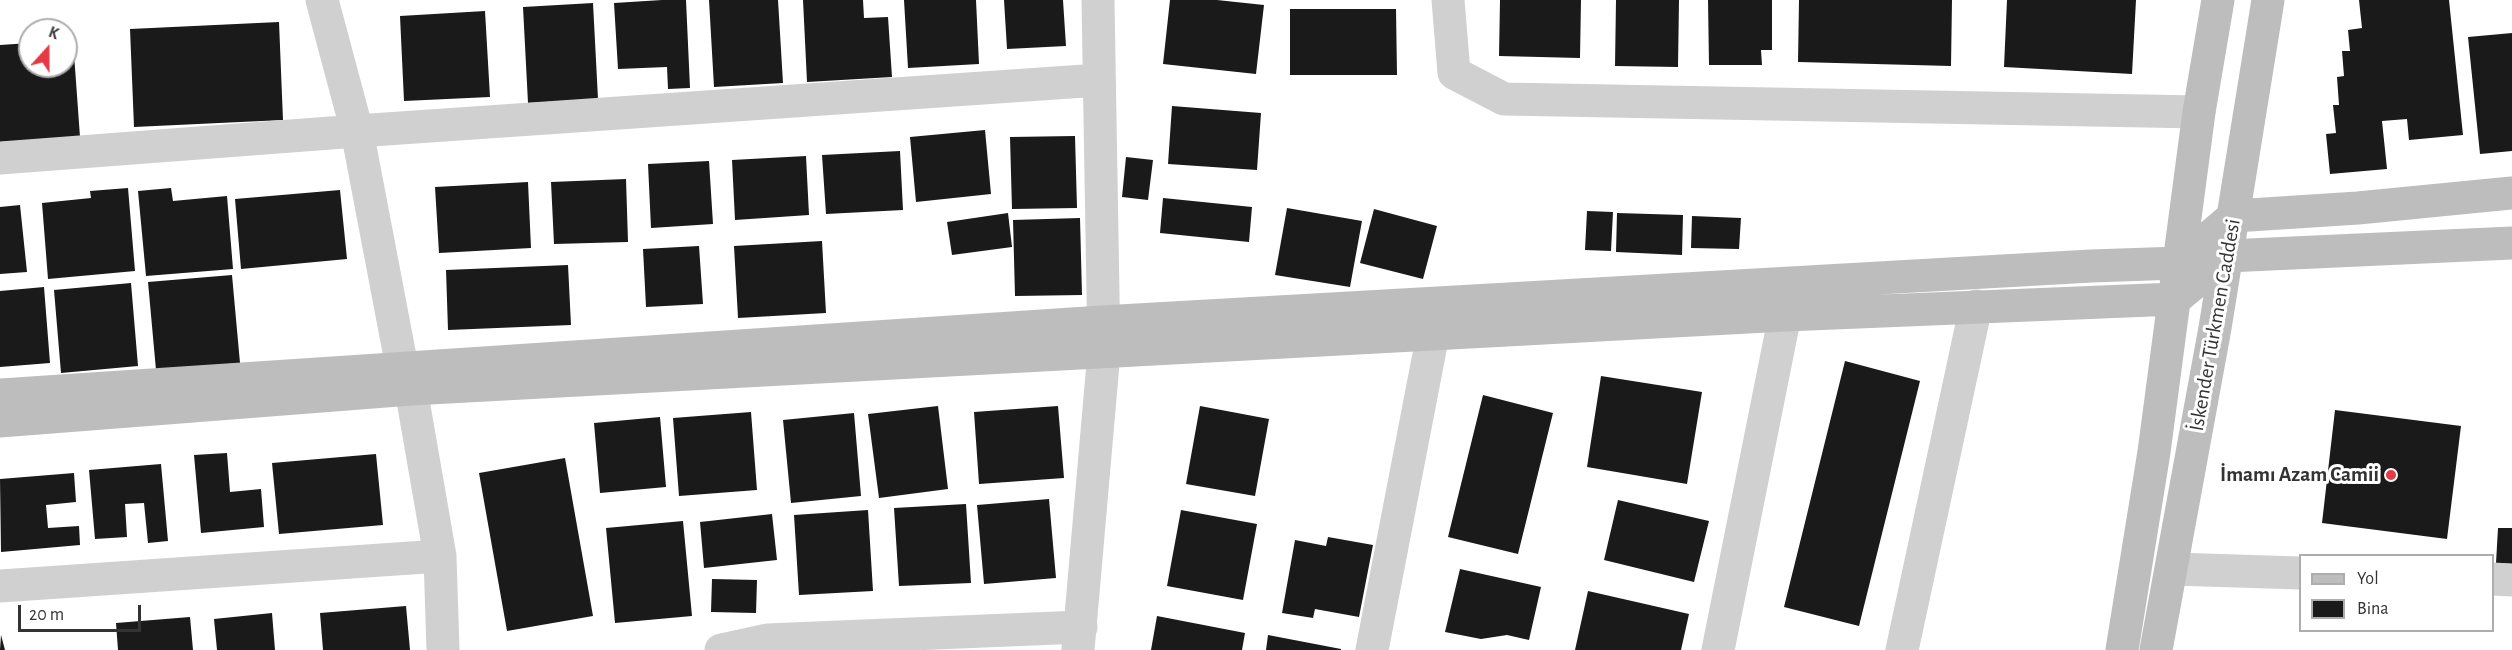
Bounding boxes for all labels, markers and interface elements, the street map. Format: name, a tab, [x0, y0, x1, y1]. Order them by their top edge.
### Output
north arrow	[18, 18, 78, 78]
text: K	[46, 24, 61, 42]
street label: İskender Türkmen Caddesi	[2184, 217, 2246, 433]
place label: İmamı Azam Camii	[2220, 462, 2379, 488]
marker: İmamı Azam Camii	[2384, 468, 2398, 482]
legend	[2299, 554, 2494, 632]
text: Yol	[2357, 570, 2379, 588]
scale bar	[21, 593, 144, 631]
text: Bina	[2357, 600, 2389, 618]
text: 20 m	[29, 606, 64, 624]

